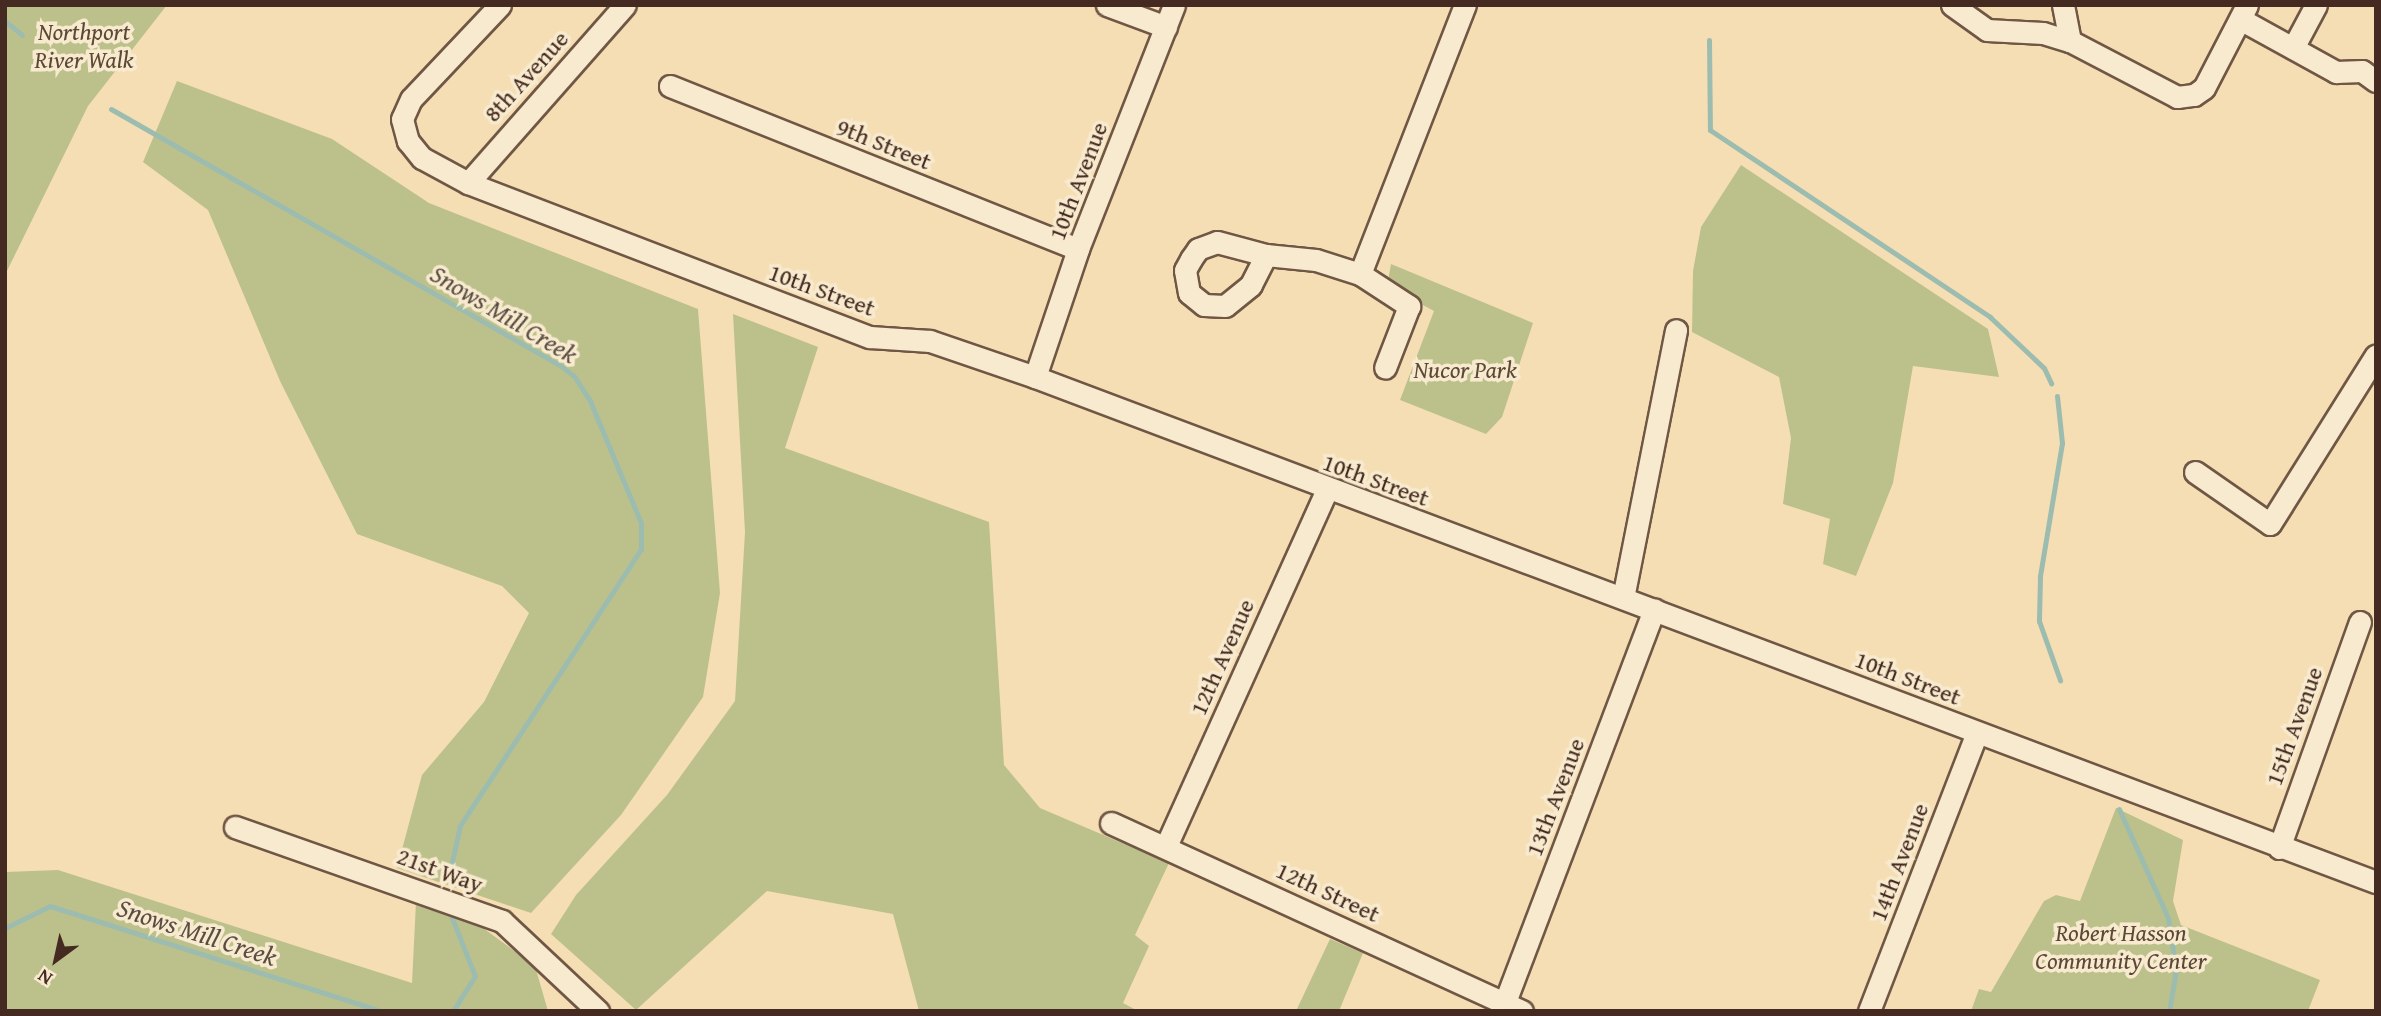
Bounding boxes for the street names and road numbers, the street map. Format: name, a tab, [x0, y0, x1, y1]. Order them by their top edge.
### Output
street label: 8th Avenue	[478, 25, 574, 127]
street label: 9th Street	[832, 112, 936, 176]
street label: 10th Avenue	[1042, 118, 1114, 244]
street label: 10th Street	[765, 257, 879, 323]
street label: 10th Street	[1319, 447, 1433, 513]
street label: 12th Avenue	[1184, 594, 1260, 720]
street label: 10th Street	[1851, 645, 1965, 711]
street label: 15th Avenue	[2259, 663, 2329, 789]
street label: 13th Avenue	[1519, 734, 1591, 860]
street label: 14th Avenue	[1863, 799, 1935, 925]
street label: 21st Way	[393, 841, 487, 899]
street label: 12th Street	[1272, 855, 1384, 929]

